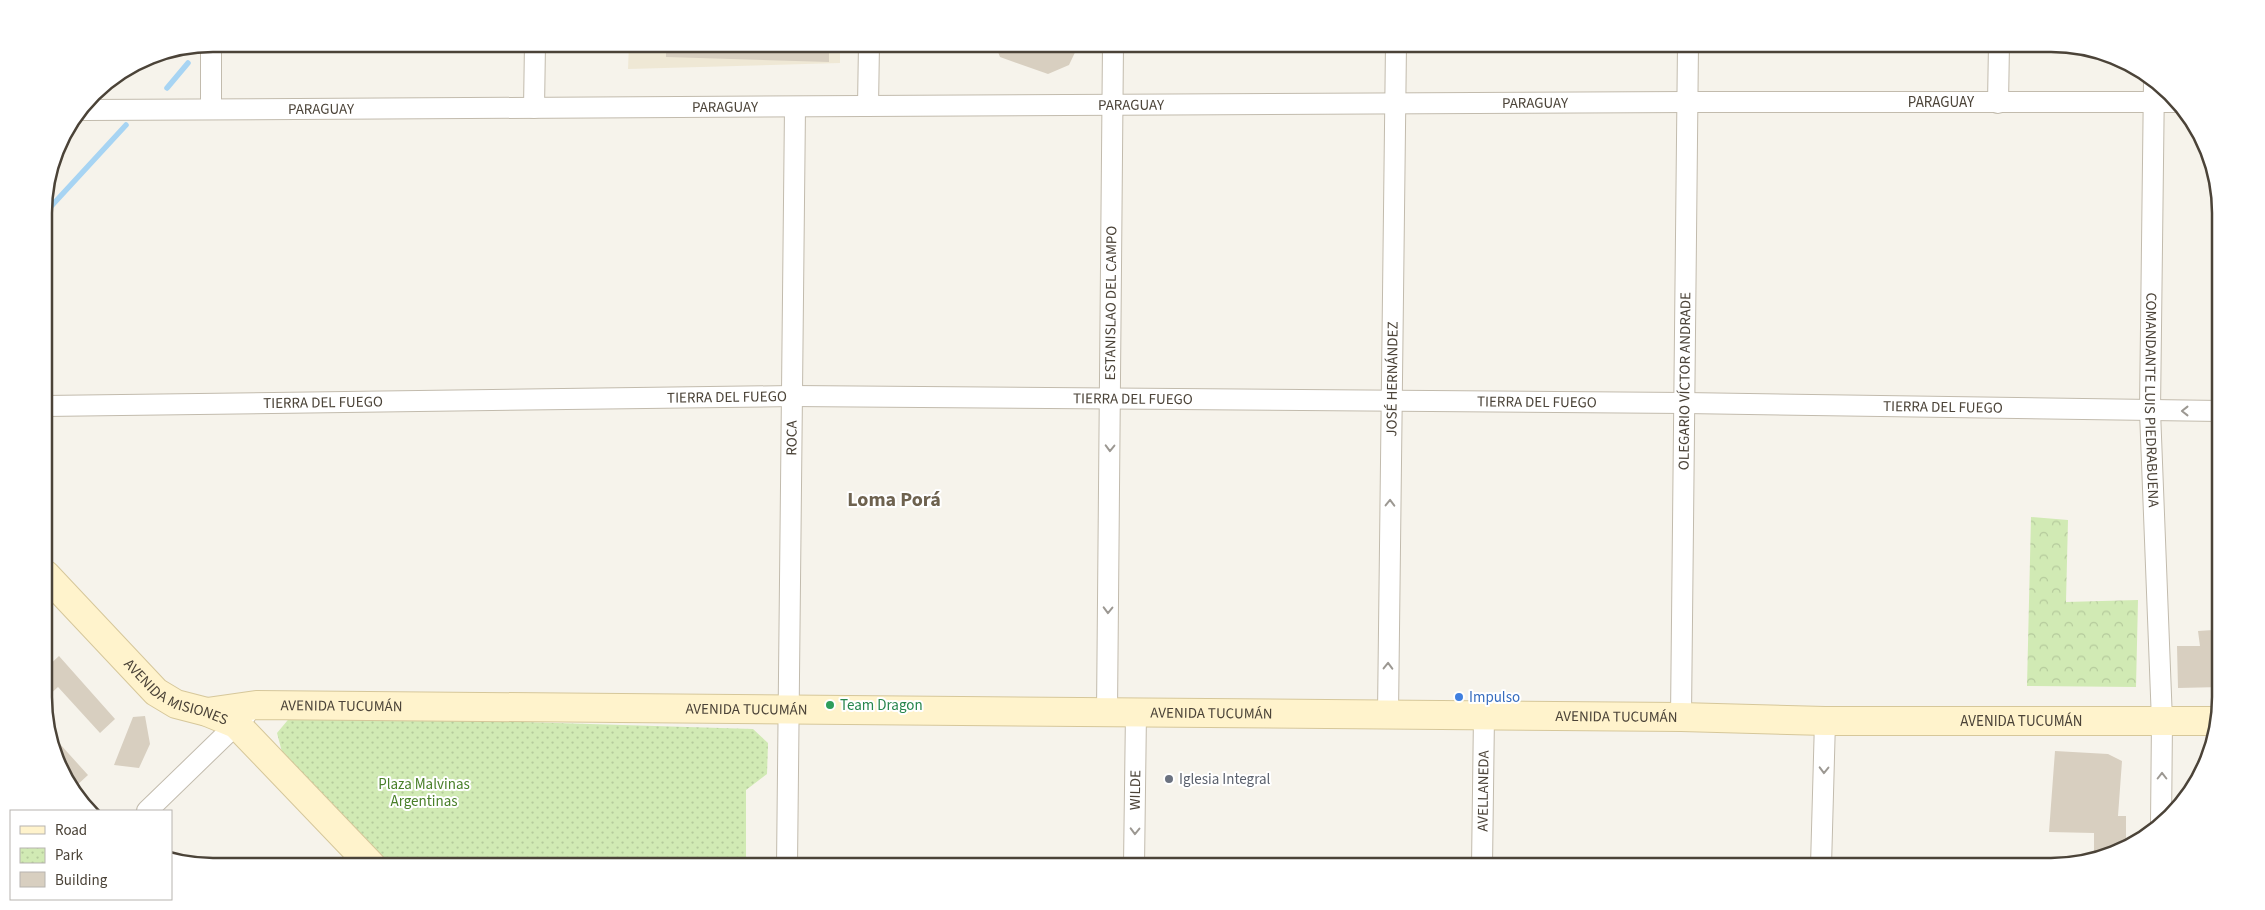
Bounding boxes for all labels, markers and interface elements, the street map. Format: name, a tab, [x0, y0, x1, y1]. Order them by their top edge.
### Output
street label: PARAGUAY	[1502, 92, 1569, 113]
street label: PARAGUAY	[1908, 92, 1975, 113]
street label: PARAGUAY	[1098, 94, 1165, 115]
street label: PARAGUAY	[692, 96, 759, 117]
street label: PARAGUAY	[288, 98, 355, 119]
street label: ESTANISLAO DEL CAMPO	[1099, 225, 1122, 381]
street label: OLEGARIO VÍCTOR ANDRADE	[1673, 292, 1696, 470]
street label: COMANDANTE LUIS PIEDRABUENA	[2139, 292, 2164, 509]
street label: JOSÉ HERNÁNDEZ	[1381, 321, 1403, 437]
street label: TIERRA DEL FUEGO	[667, 386, 787, 408]
street label: TIERRA DEL FUEGO	[1073, 388, 1193, 410]
street label: TIERRA DEL FUEGO	[263, 391, 383, 414]
street label: TIERRA DEL FUEGO	[1477, 391, 1597, 413]
street label: TIERRA DEL FUEGO	[1883, 395, 2003, 418]
one-way arrow	[2181, 406, 2189, 416]
street label: ROCA	[781, 419, 802, 456]
one-way arrow	[1104, 444, 1115, 452]
district label: Loma Porá	[847, 486, 941, 514]
one-way arrow	[1385, 499, 1395, 506]
one-way arrow	[1103, 606, 1113, 614]
street label: AVENIDA MISIONES	[119, 654, 231, 730]
one-way arrow	[1383, 661, 1394, 669]
place label: Impulso	[1469, 687, 1520, 708]
marker: Impulso	[1453, 691, 1465, 703]
street label: AVENIDA TUCUMÁN	[280, 695, 403, 717]
place label: Team Dragon	[840, 695, 923, 716]
street label: AVENIDA TUCUMÁN	[685, 698, 808, 720]
marker: Team Dragon	[824, 699, 836, 711]
street label: AVENIDA TUCUMÁN	[1150, 702, 1273, 724]
street label: AVENIDA TUCUMÁN	[1555, 705, 1678, 727]
street label: AVENIDA TUCUMÁN	[1960, 711, 2082, 732]
street label: AVELLANEDA	[1472, 749, 1494, 832]
one-way arrow	[1818, 766, 1829, 774]
place label: Iglesia Integral	[1179, 769, 1271, 790]
street label: WILDE	[1124, 770, 1146, 810]
one-way arrow	[2157, 772, 2167, 780]
marker: Iglesia Integral	[1163, 773, 1175, 785]
park label: Plaza Malvinas Argentinas	[378, 774, 470, 812]
legend	[10, 810, 172, 900]
text: Road	[55, 820, 87, 841]
one-way arrow	[1130, 828, 1140, 835]
text: Park	[55, 845, 84, 866]
text: Building	[55, 870, 108, 891]

